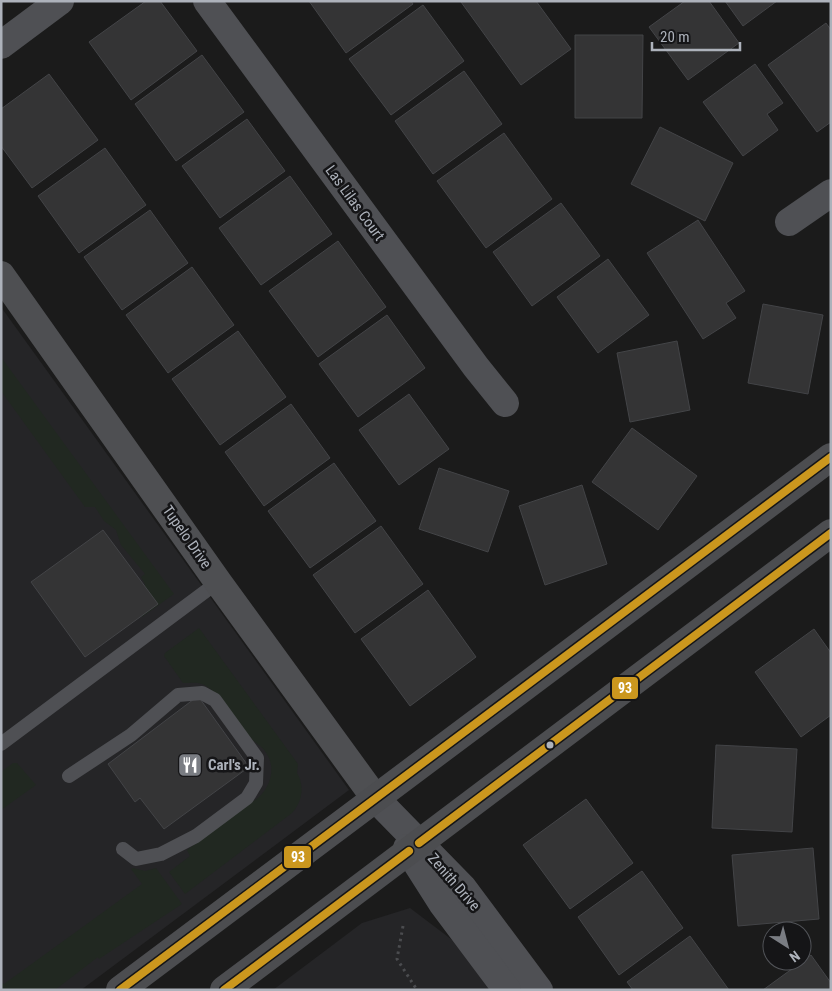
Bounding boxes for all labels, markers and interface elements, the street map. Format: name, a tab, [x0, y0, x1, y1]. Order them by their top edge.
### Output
scale bar	[652, 20, 740, 52]
text: 20 m	[660, 28, 690, 46]
street label: Las Lilas Court	[322, 162, 388, 244]
street label: Tupelo Drive	[159, 502, 215, 572]
line badge: 93	[611, 676, 639, 700]
text: 93	[618, 680, 632, 696]
unlabelled marker	[545, 740, 555, 750]
restaurant icon: Carl's Jr.	[177, 752, 203, 778]
place label: Carl's Jr.	[208, 756, 260, 774]
line badge: 93	[283, 845, 312, 869]
text: 93	[291, 849, 305, 865]
street label: Zenith Drive	[424, 849, 484, 915]
north arrow	[762, 921, 812, 971]
text: N	[786, 948, 803, 966]

